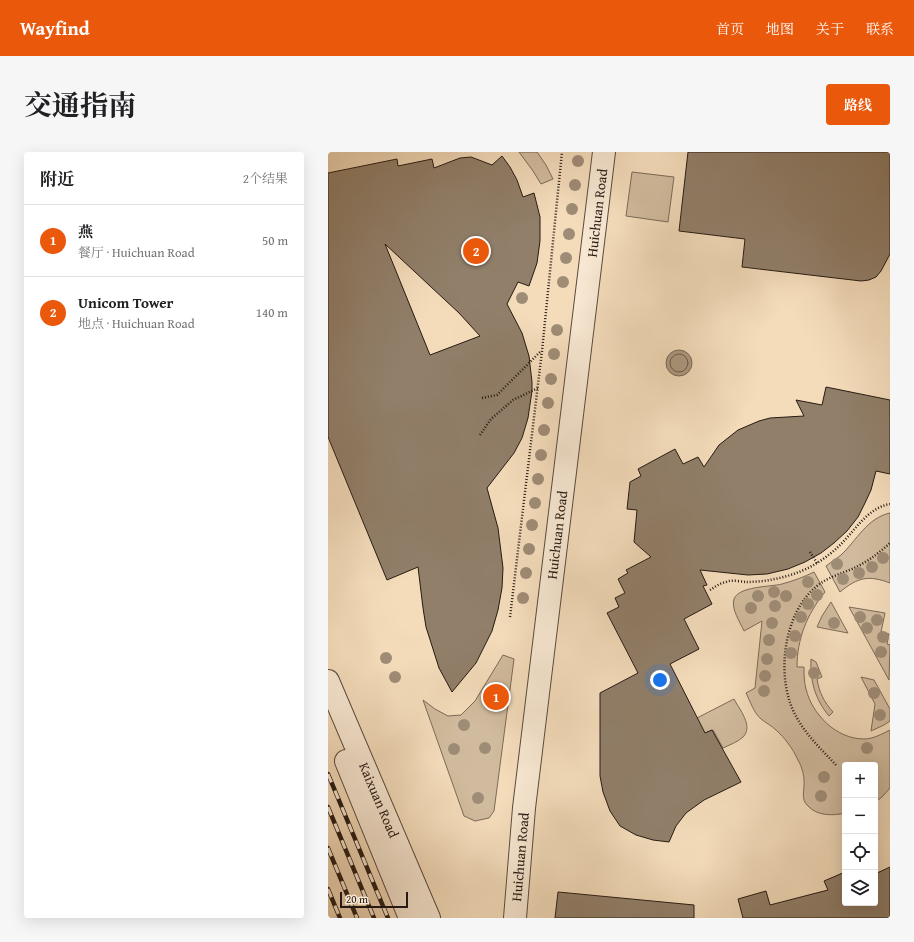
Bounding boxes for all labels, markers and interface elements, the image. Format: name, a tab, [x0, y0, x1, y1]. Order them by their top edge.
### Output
text: Wayfind	[20, 14, 90, 42]
text: 首页	[716, 19, 744, 39]
text: 地图	[766, 19, 794, 39]
text: 关于	[816, 19, 844, 39]
text: 联系	[866, 19, 894, 39]
text: 交通指南	[24, 84, 136, 125]
button: 路线	[826, 84, 890, 125]
text: 附近	[40, 166, 74, 191]
street label: Huichuan Road	[582, 167, 612, 258]
text: 2个结果	[243, 169, 288, 188]
text: 燕	[78, 221, 93, 242]
text: 1	[50, 231, 56, 250]
text: 50 m	[262, 231, 288, 250]
pin: 2	[463, 236, 489, 266]
text: 餐厅 · Huichuan Road	[78, 243, 195, 262]
text: Unicom Tower	[78, 292, 173, 313]
text: 2	[50, 303, 56, 322]
text: 140 m	[256, 303, 288, 322]
text: 地点 · Huichuan Road	[78, 314, 195, 333]
street label: Huichuan Road	[542, 489, 572, 580]
your location	[650, 670, 670, 690]
pin: 1	[483, 682, 509, 712]
street label: Kaixuan Road	[354, 759, 404, 841]
map controls	[842, 762, 878, 906]
button: +	[842, 762, 878, 798]
button: −	[842, 798, 878, 834]
street label: Huichuan Road	[506, 811, 534, 902]
button: locate	[842, 834, 878, 870]
button: layers	[842, 870, 878, 906]
scale bar	[340, 890, 408, 909]
text: 20 m	[346, 891, 368, 907]

